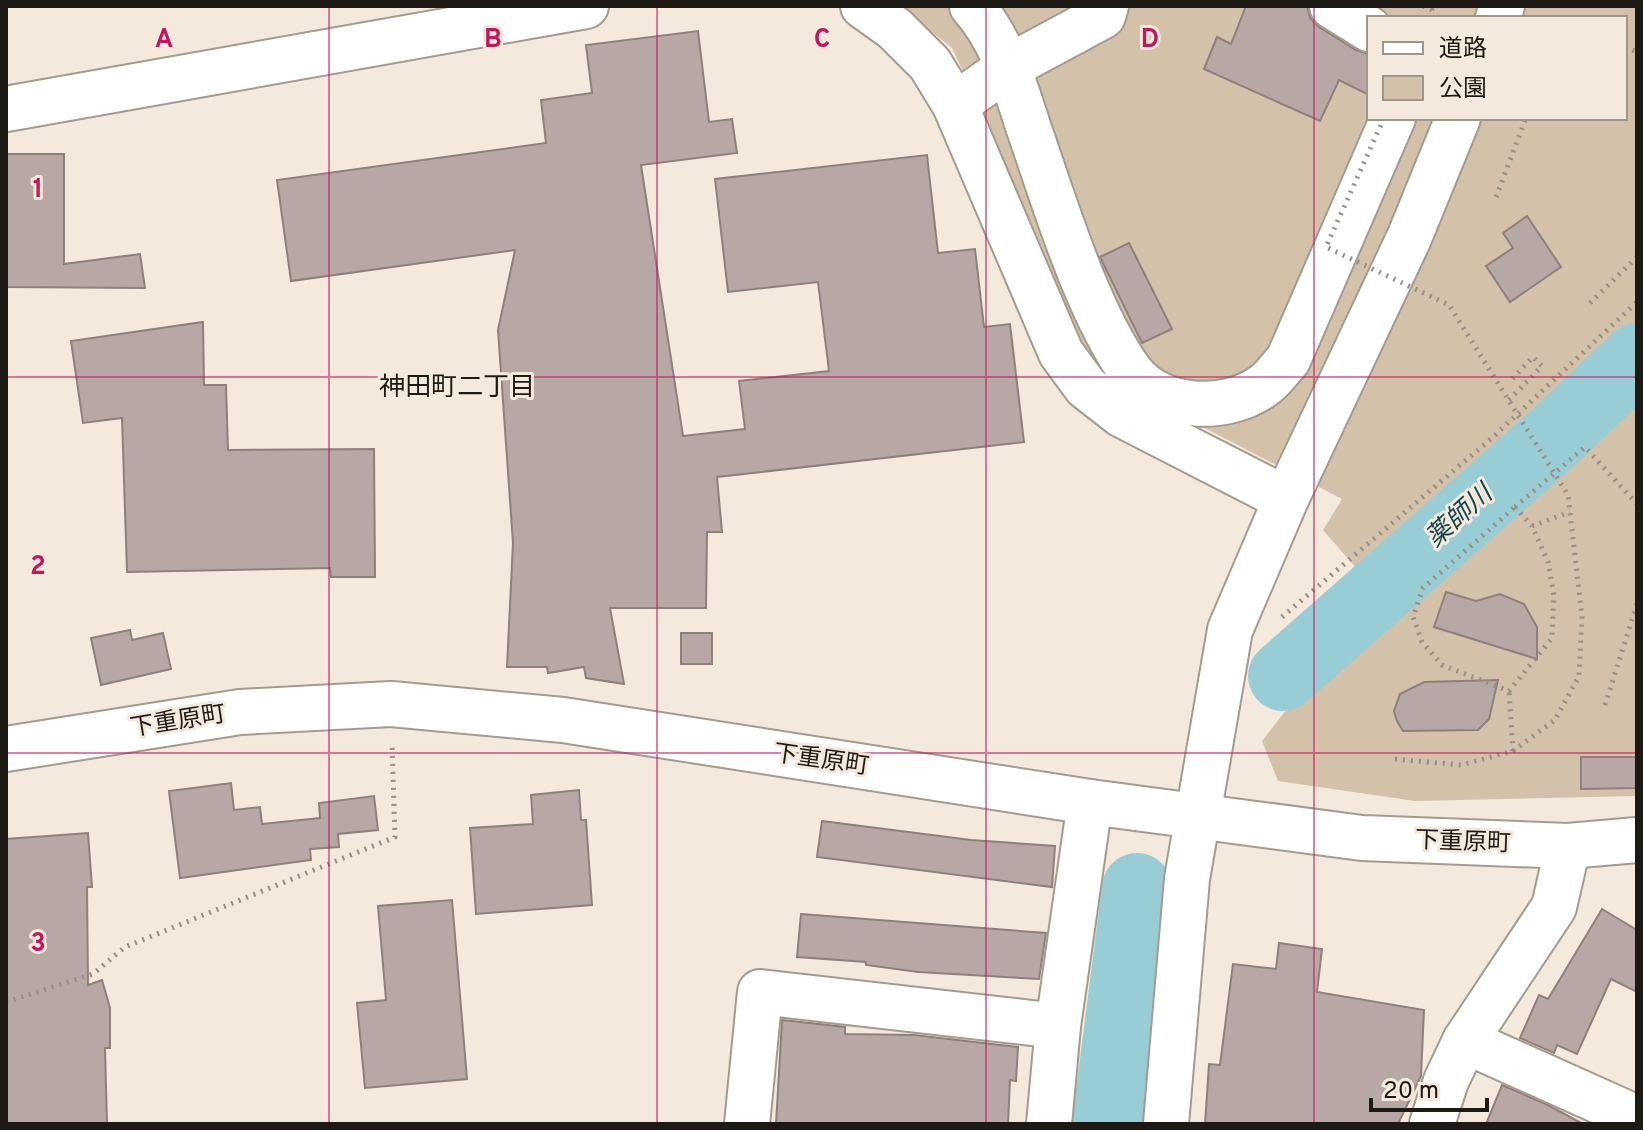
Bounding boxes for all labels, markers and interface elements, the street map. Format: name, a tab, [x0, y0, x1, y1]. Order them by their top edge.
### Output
legend	[1367, 16, 1627, 120]
text: A	[155, 24, 173, 57]
text: B	[484, 24, 502, 57]
text: C	[814, 24, 830, 57]
text: D	[1141, 24, 1159, 57]
text: 道路	[1439, 35, 1487, 65]
text: 公園	[1439, 75, 1487, 105]
text: 1	[33, 174, 43, 207]
district label: 神田町二丁目	[379, 372, 535, 405]
water label: 薬師川	[1420, 477, 1502, 555]
text: 2	[30, 551, 46, 584]
street label: 下重原町	[128, 700, 228, 744]
street label: 下重原町	[771, 739, 871, 783]
street label: 下重原町	[1415, 826, 1511, 860]
text: 3	[30, 928, 46, 961]
scale bar	[1371, 1062, 1487, 1112]
text: 20 m	[1383, 1077, 1439, 1107]

